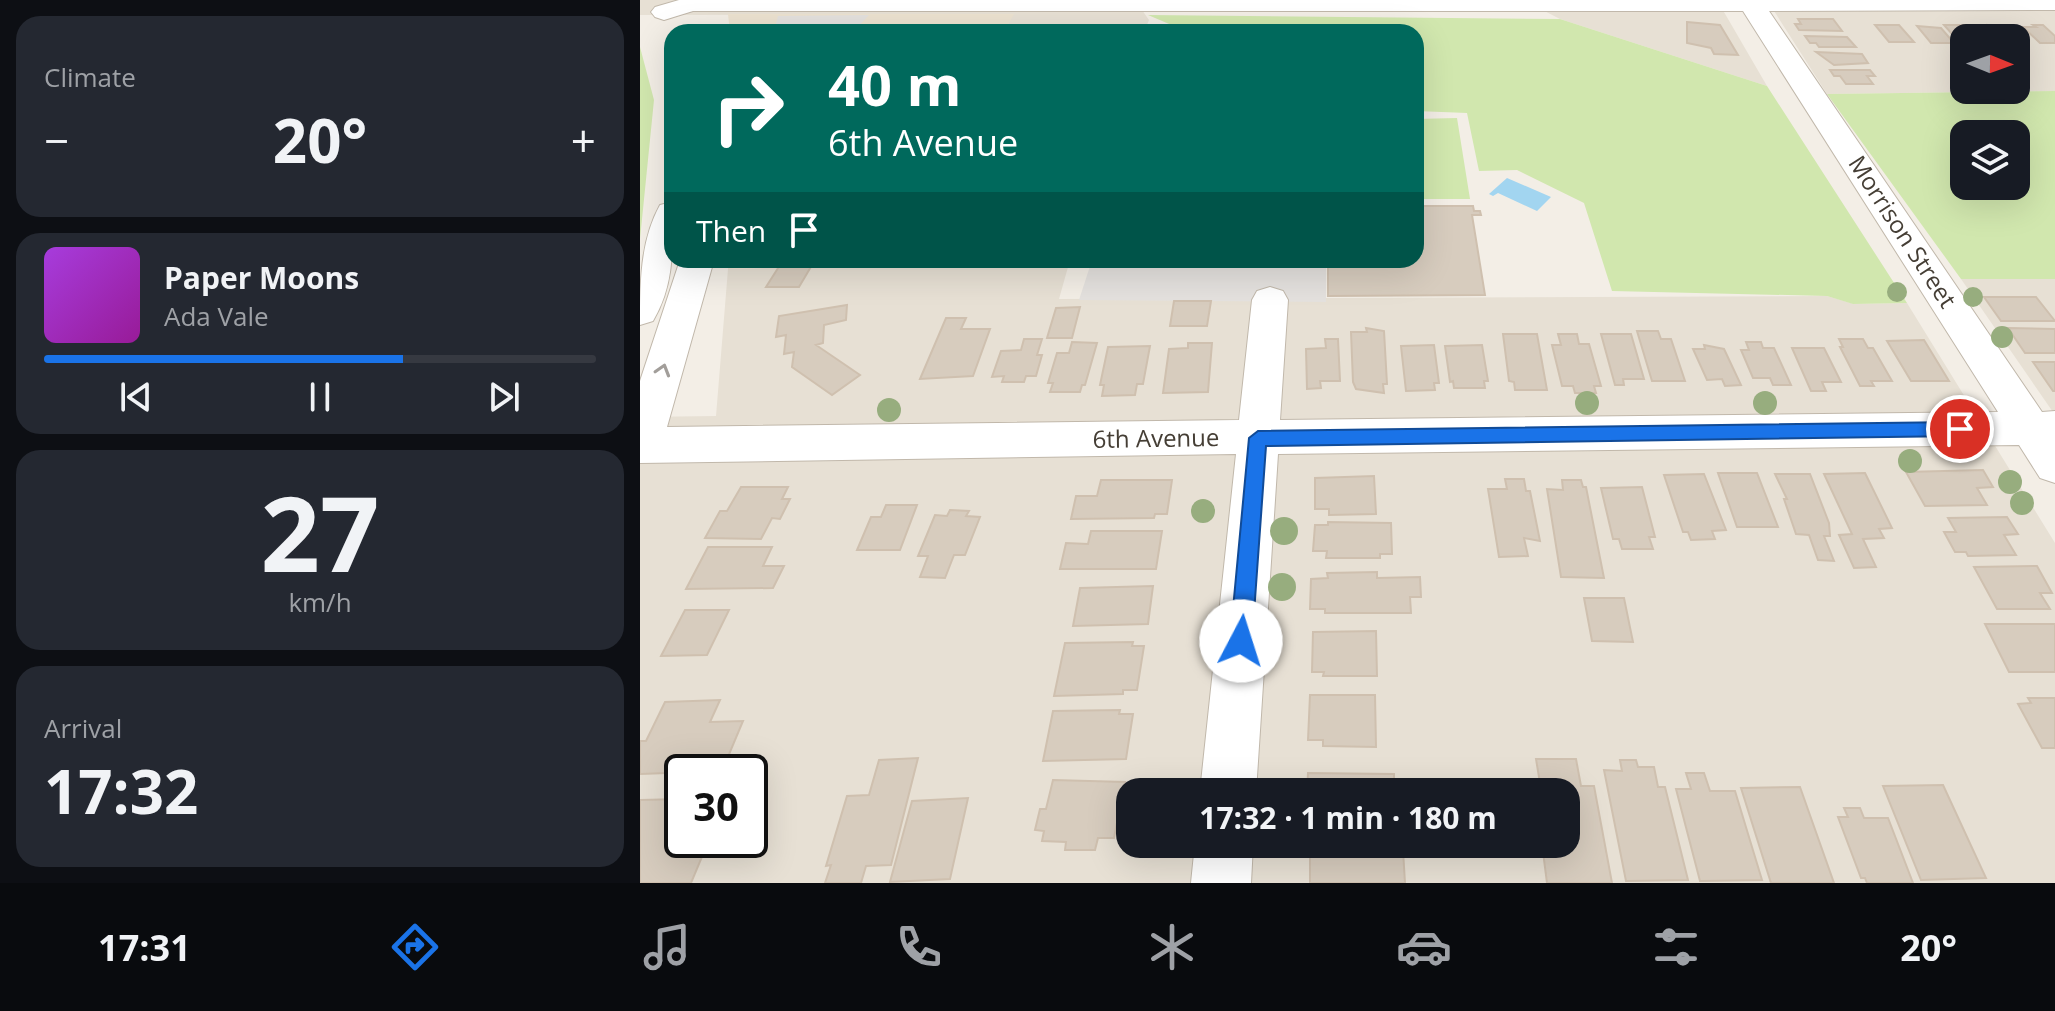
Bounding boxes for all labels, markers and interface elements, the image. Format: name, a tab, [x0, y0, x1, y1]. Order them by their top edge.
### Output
north arrow	[1950, 24, 2030, 104]
map controls	[1950, 24, 2030, 200]
text: 40 m	[828, 46, 962, 122]
icon: right	[696, 56, 800, 160]
text: Climate	[44, 59, 136, 95]
text: 20°	[273, 99, 367, 181]
text: −	[44, 110, 69, 170]
text: +	[571, 110, 596, 170]
text: 6th Avenue	[828, 118, 1018, 167]
button: layers	[1950, 120, 2030, 200]
street label: Morrison Street	[1842, 149, 1965, 314]
icon: arrive	[782, 208, 826, 252]
text: Then	[696, 210, 766, 251]
text: Paper Moons	[164, 257, 359, 298]
text: Ada Vale	[164, 298, 269, 334]
one-way arrow	[654, 363, 670, 377]
icon: previous	[114, 375, 158, 419]
icon: pause	[298, 375, 342, 419]
icon: next	[482, 375, 526, 419]
pin	[1926, 395, 1994, 463]
icon: arrive	[1938, 407, 1982, 451]
street label: 6th Avenue	[1092, 420, 1220, 455]
text: 27	[261, 461, 379, 602]
text: km/h	[288, 584, 352, 620]
position arrow	[1199, 599, 1283, 683]
text: Arrival	[44, 710, 122, 746]
text: 17:32	[44, 750, 198, 832]
speed limit sign: 30	[664, 754, 768, 858]
text: 17:32 · 1 min · 180 m	[1199, 797, 1497, 838]
icon: directions	[387, 919, 443, 975]
icon: music	[639, 919, 695, 975]
icon: phone	[891, 919, 947, 975]
icon: climate	[1144, 919, 1200, 975]
icon: car	[1396, 919, 1452, 975]
icon: filters	[1648, 919, 1704, 975]
text: 17:31	[98, 923, 191, 972]
text: 20°	[1900, 923, 1957, 972]

